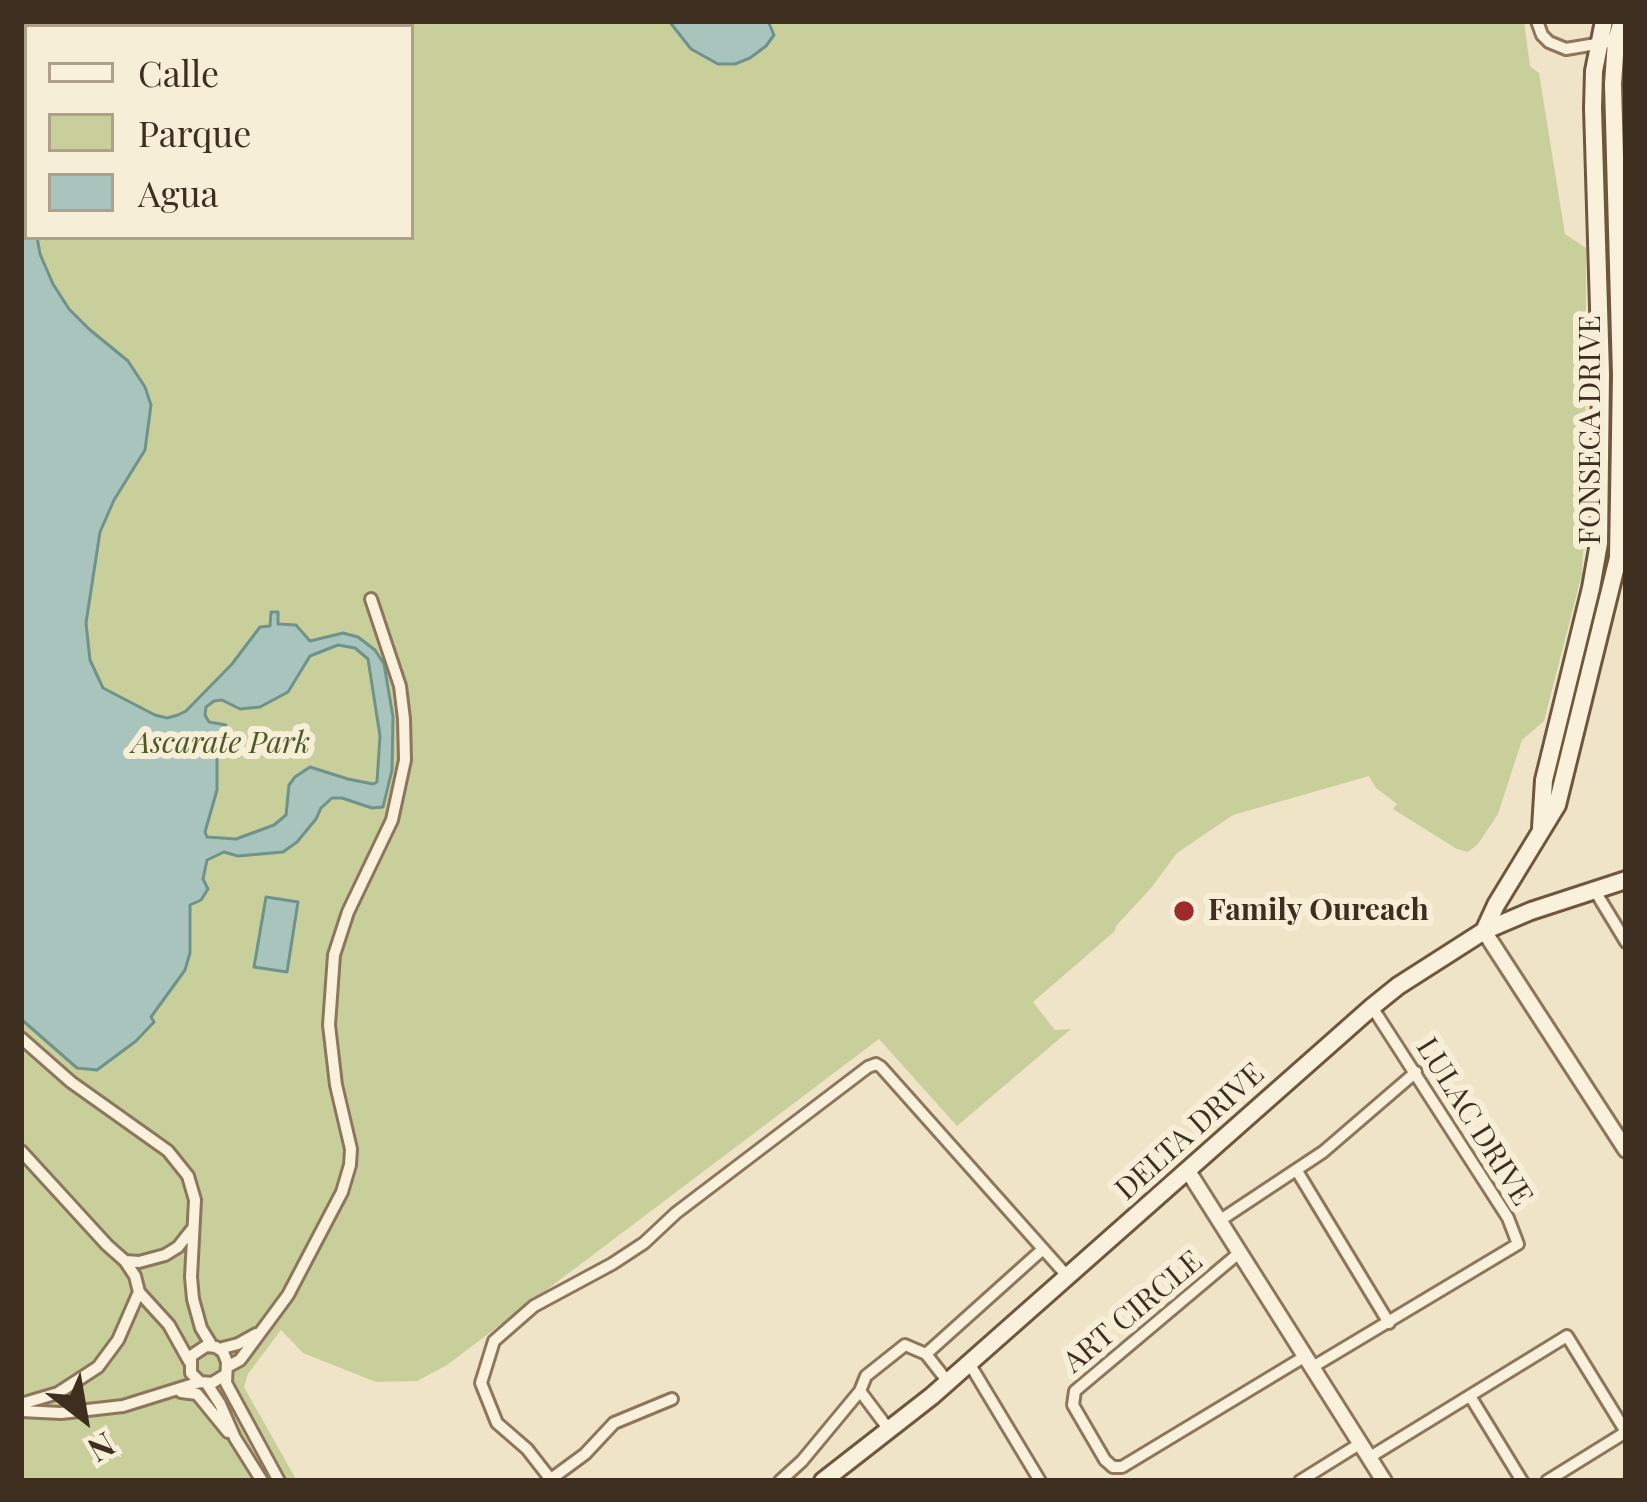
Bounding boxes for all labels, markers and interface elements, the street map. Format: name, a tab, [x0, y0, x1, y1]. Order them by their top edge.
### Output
legend	[24, 24, 414, 240]
text: Calle	[138, 48, 219, 96]
text: Parque	[138, 108, 251, 156]
text: Agua	[138, 168, 219, 216]
street label: FONSECA DRIVE	[1573, 315, 1609, 545]
park label: Ascarate Park	[132, 726, 310, 762]
place label: Family Oureach	[1208, 893, 1429, 929]
marker: Family Oureach	[1171, 898, 1197, 924]
street label: LULAC DRIVE	[1408, 1032, 1540, 1212]
street label: DELTA DRIVE	[1108, 1056, 1272, 1208]
street label: ART CIRCLE	[1056, 1243, 1210, 1381]
north arrow	[24, 1358, 144, 1478]
text: N	[81, 1424, 124, 1474]

